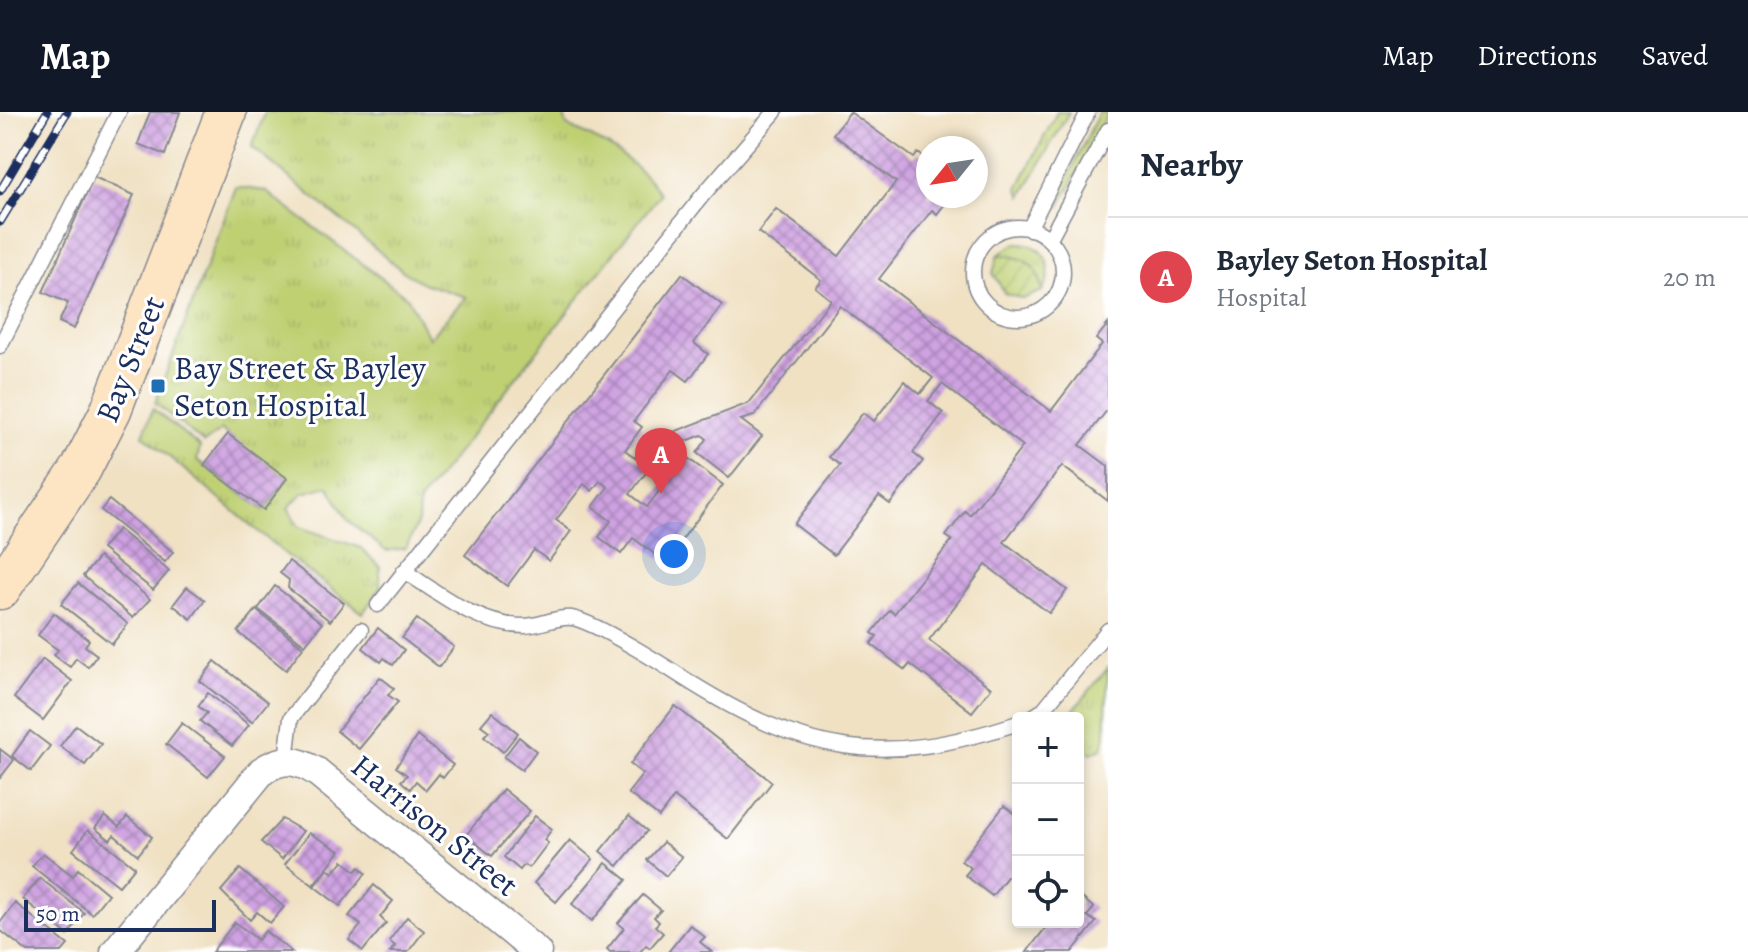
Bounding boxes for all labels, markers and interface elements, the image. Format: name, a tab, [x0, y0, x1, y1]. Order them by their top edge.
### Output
text: Map	[40, 30, 110, 82]
text: Map	[1382, 37, 1433, 75]
text: Directions	[1477, 37, 1598, 75]
text: Saved	[1642, 37, 1708, 75]
north arrow	[916, 136, 988, 208]
text: Nearby	[1140, 141, 1243, 188]
text: Bayley Seton Hospital	[1216, 240, 1488, 280]
text: A	[1158, 260, 1174, 295]
text: 20 m	[1663, 260, 1716, 295]
text: Hospital	[1216, 280, 1307, 315]
street label: Bay Street	[85, 289, 175, 429]
place label: Bay Street & Bayley Seton Hospital	[174, 346, 427, 427]
marker: Bay Street & Bayley Seton Hospital	[149, 377, 167, 395]
pin: A	[635, 428, 687, 494]
your location	[654, 534, 694, 574]
map controls	[1012, 712, 1084, 928]
button: +	[1012, 712, 1084, 784]
street label: Harrison Street	[342, 744, 528, 906]
button: −	[1012, 784, 1084, 856]
button: locate	[1012, 856, 1084, 928]
scale bar	[24, 896, 216, 932]
text: 50 m	[36, 899, 80, 929]

